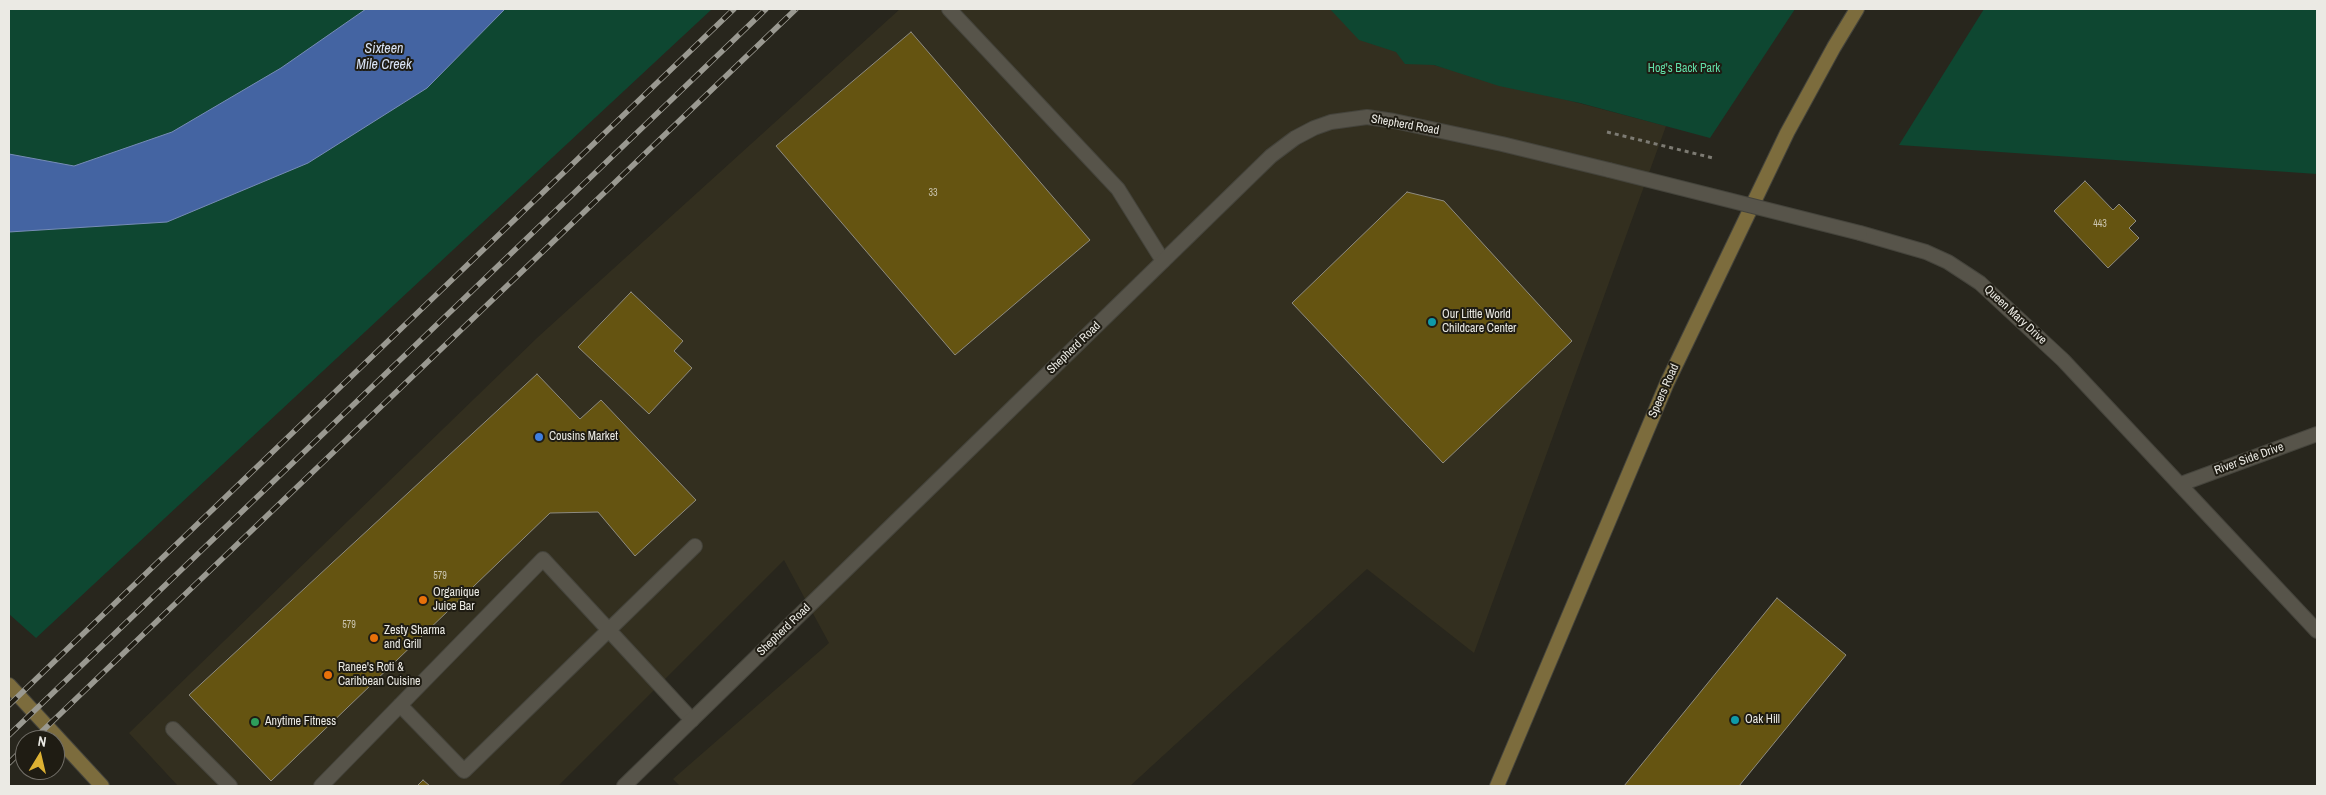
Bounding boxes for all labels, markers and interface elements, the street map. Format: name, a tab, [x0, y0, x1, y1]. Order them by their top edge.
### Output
water label: Sixteen Mile Creek	[356, 41, 412, 74]
park label: Hog's Back Park	[1648, 62, 1720, 76]
street label: Shepherd Road	[1370, 112, 1440, 138]
house number: 33	[928, 187, 938, 199]
house number: 443	[2093, 218, 2107, 230]
street label: Queen Mary Drive	[1981, 282, 2049, 348]
place label: Our Little World Childcare Center	[1442, 308, 1516, 336]
marker: Our Little World Childcare Center	[1426, 316, 1438, 328]
street label: Shepherd Road	[1044, 319, 1104, 377]
street label: Speers Road	[1646, 362, 1682, 420]
place label: Cousins Market	[549, 430, 618, 444]
marker: Cousins Market	[533, 431, 545, 443]
street label: River Side Drive	[2212, 440, 2286, 478]
house number: 579	[433, 570, 447, 582]
place label: Organique Juice Bar	[433, 586, 479, 614]
marker: Organique Juice Bar	[417, 594, 429, 606]
street label: Shepherd Road	[754, 601, 814, 659]
house number: 579	[342, 619, 356, 631]
place label: Zesty Sharma and Grill	[384, 624, 445, 652]
marker: Zesty Sharma and Grill	[368, 632, 380, 644]
place label: Ranee's Roti & Caribbean Cuisine	[338, 661, 421, 689]
marker: Ranee's Roti & Caribbean Cuisine	[322, 669, 334, 681]
place label: Oak Hill	[1745, 713, 1780, 727]
marker: Oak Hill	[1729, 714, 1741, 726]
place label: Anytime Fitness	[265, 715, 336, 729]
marker: Anytime Fitness	[249, 716, 261, 728]
north arrow	[15, 730, 65, 780]
text: N	[37, 732, 48, 751]

